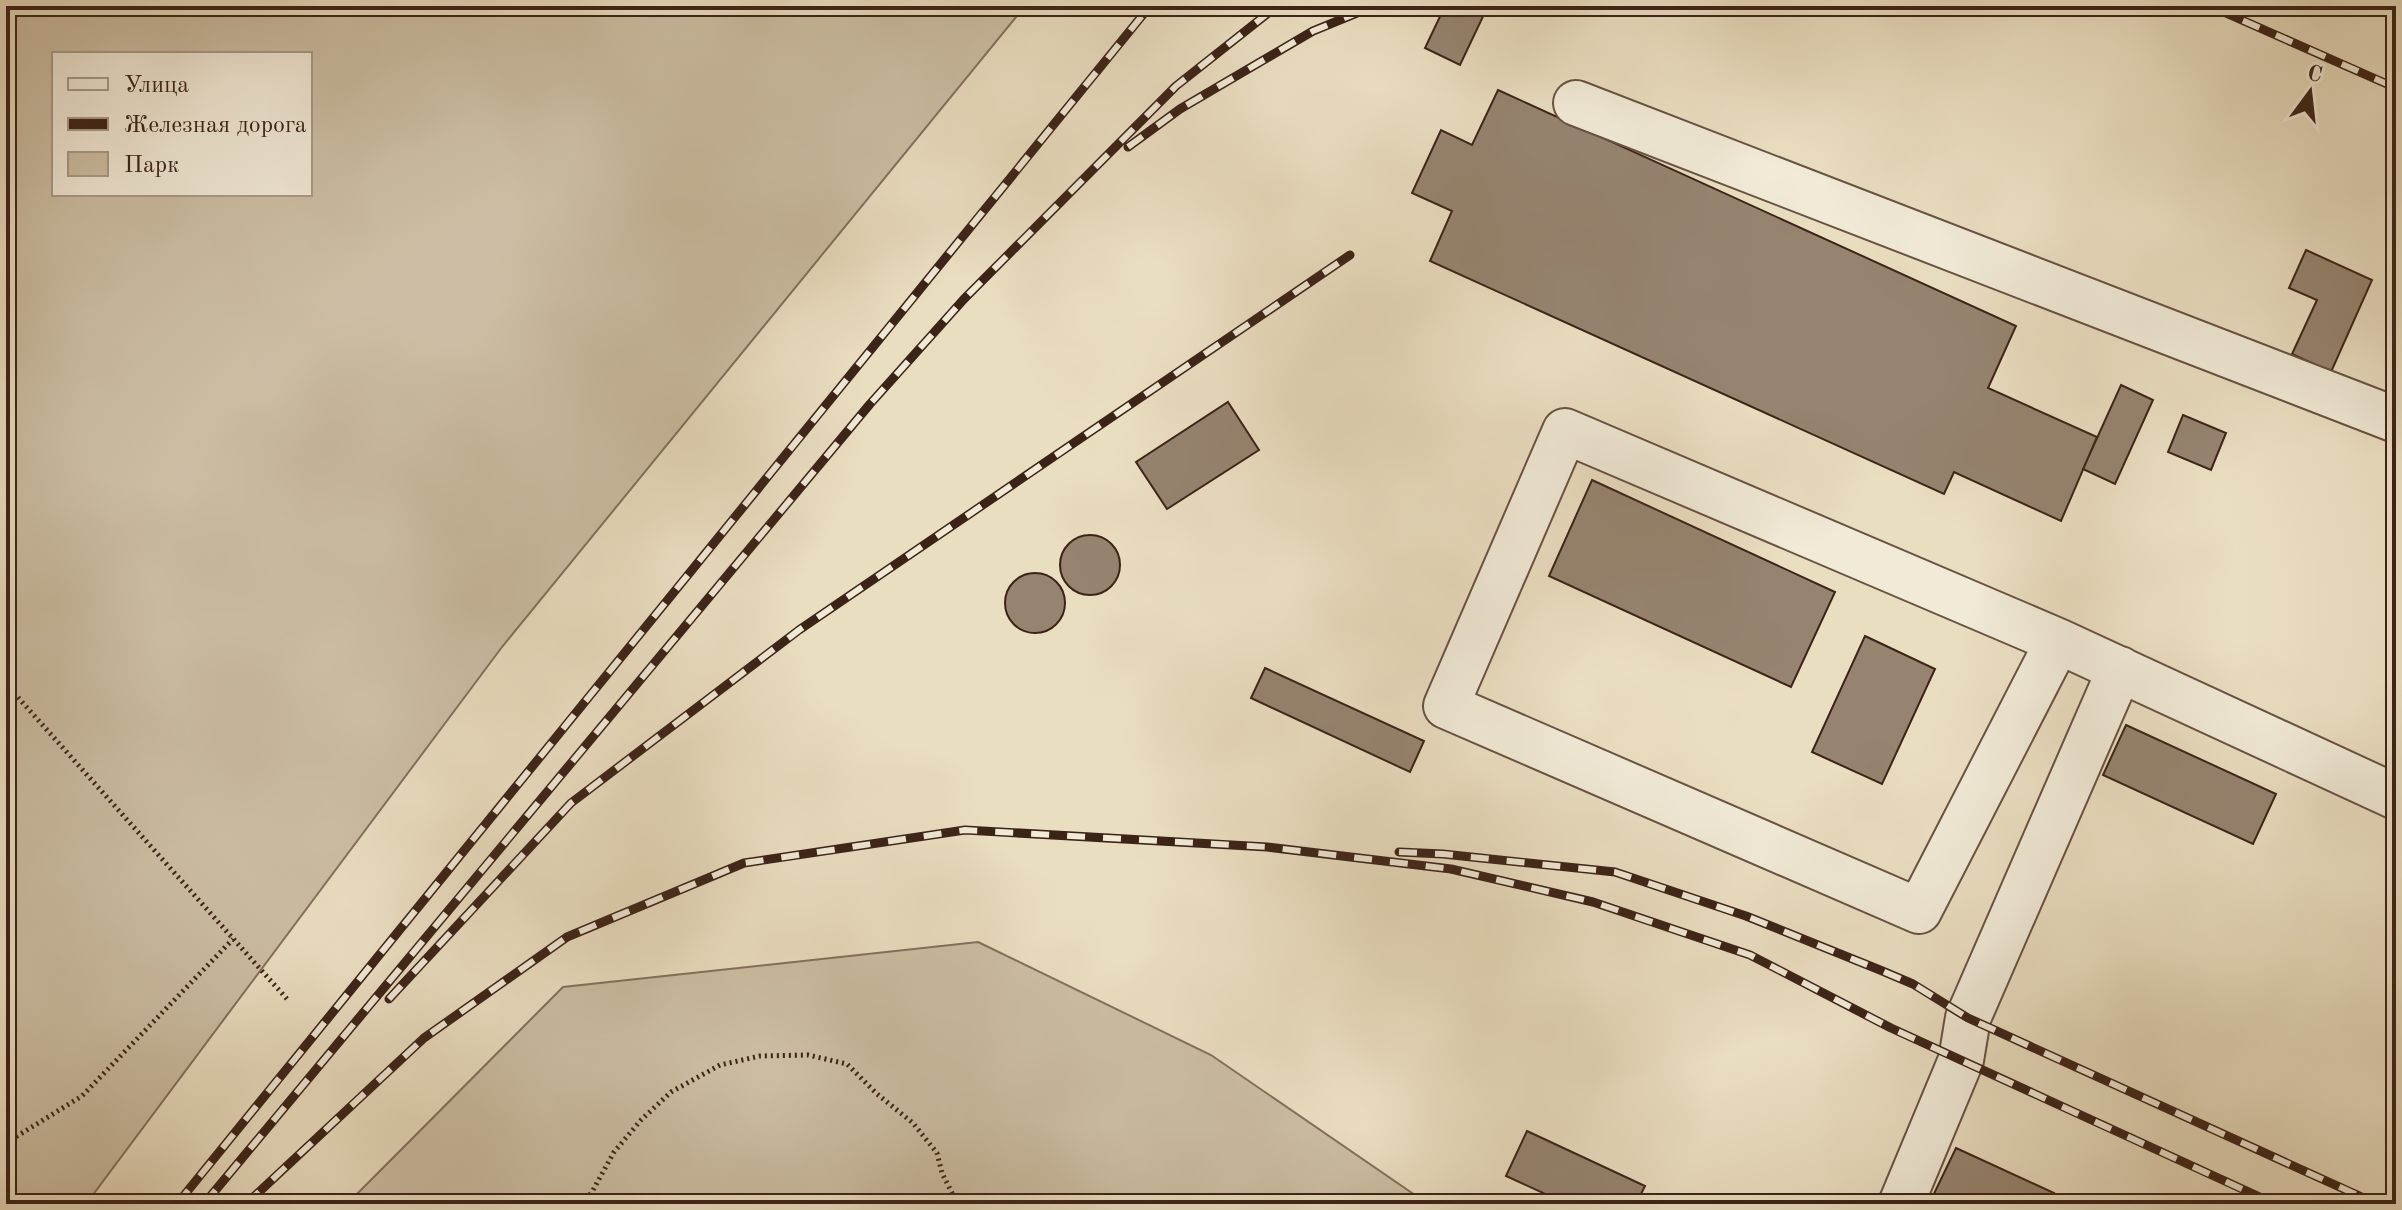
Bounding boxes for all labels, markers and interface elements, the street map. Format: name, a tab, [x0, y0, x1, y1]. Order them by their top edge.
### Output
legend	[52, 52, 312, 196]
north arrow	[2270, 52, 2350, 132]
text: С	[2305, 62, 2325, 87]
text: Улица	[124, 74, 189, 98]
text: Железная дорога	[124, 114, 307, 138]
text: Парк	[124, 154, 179, 178]

